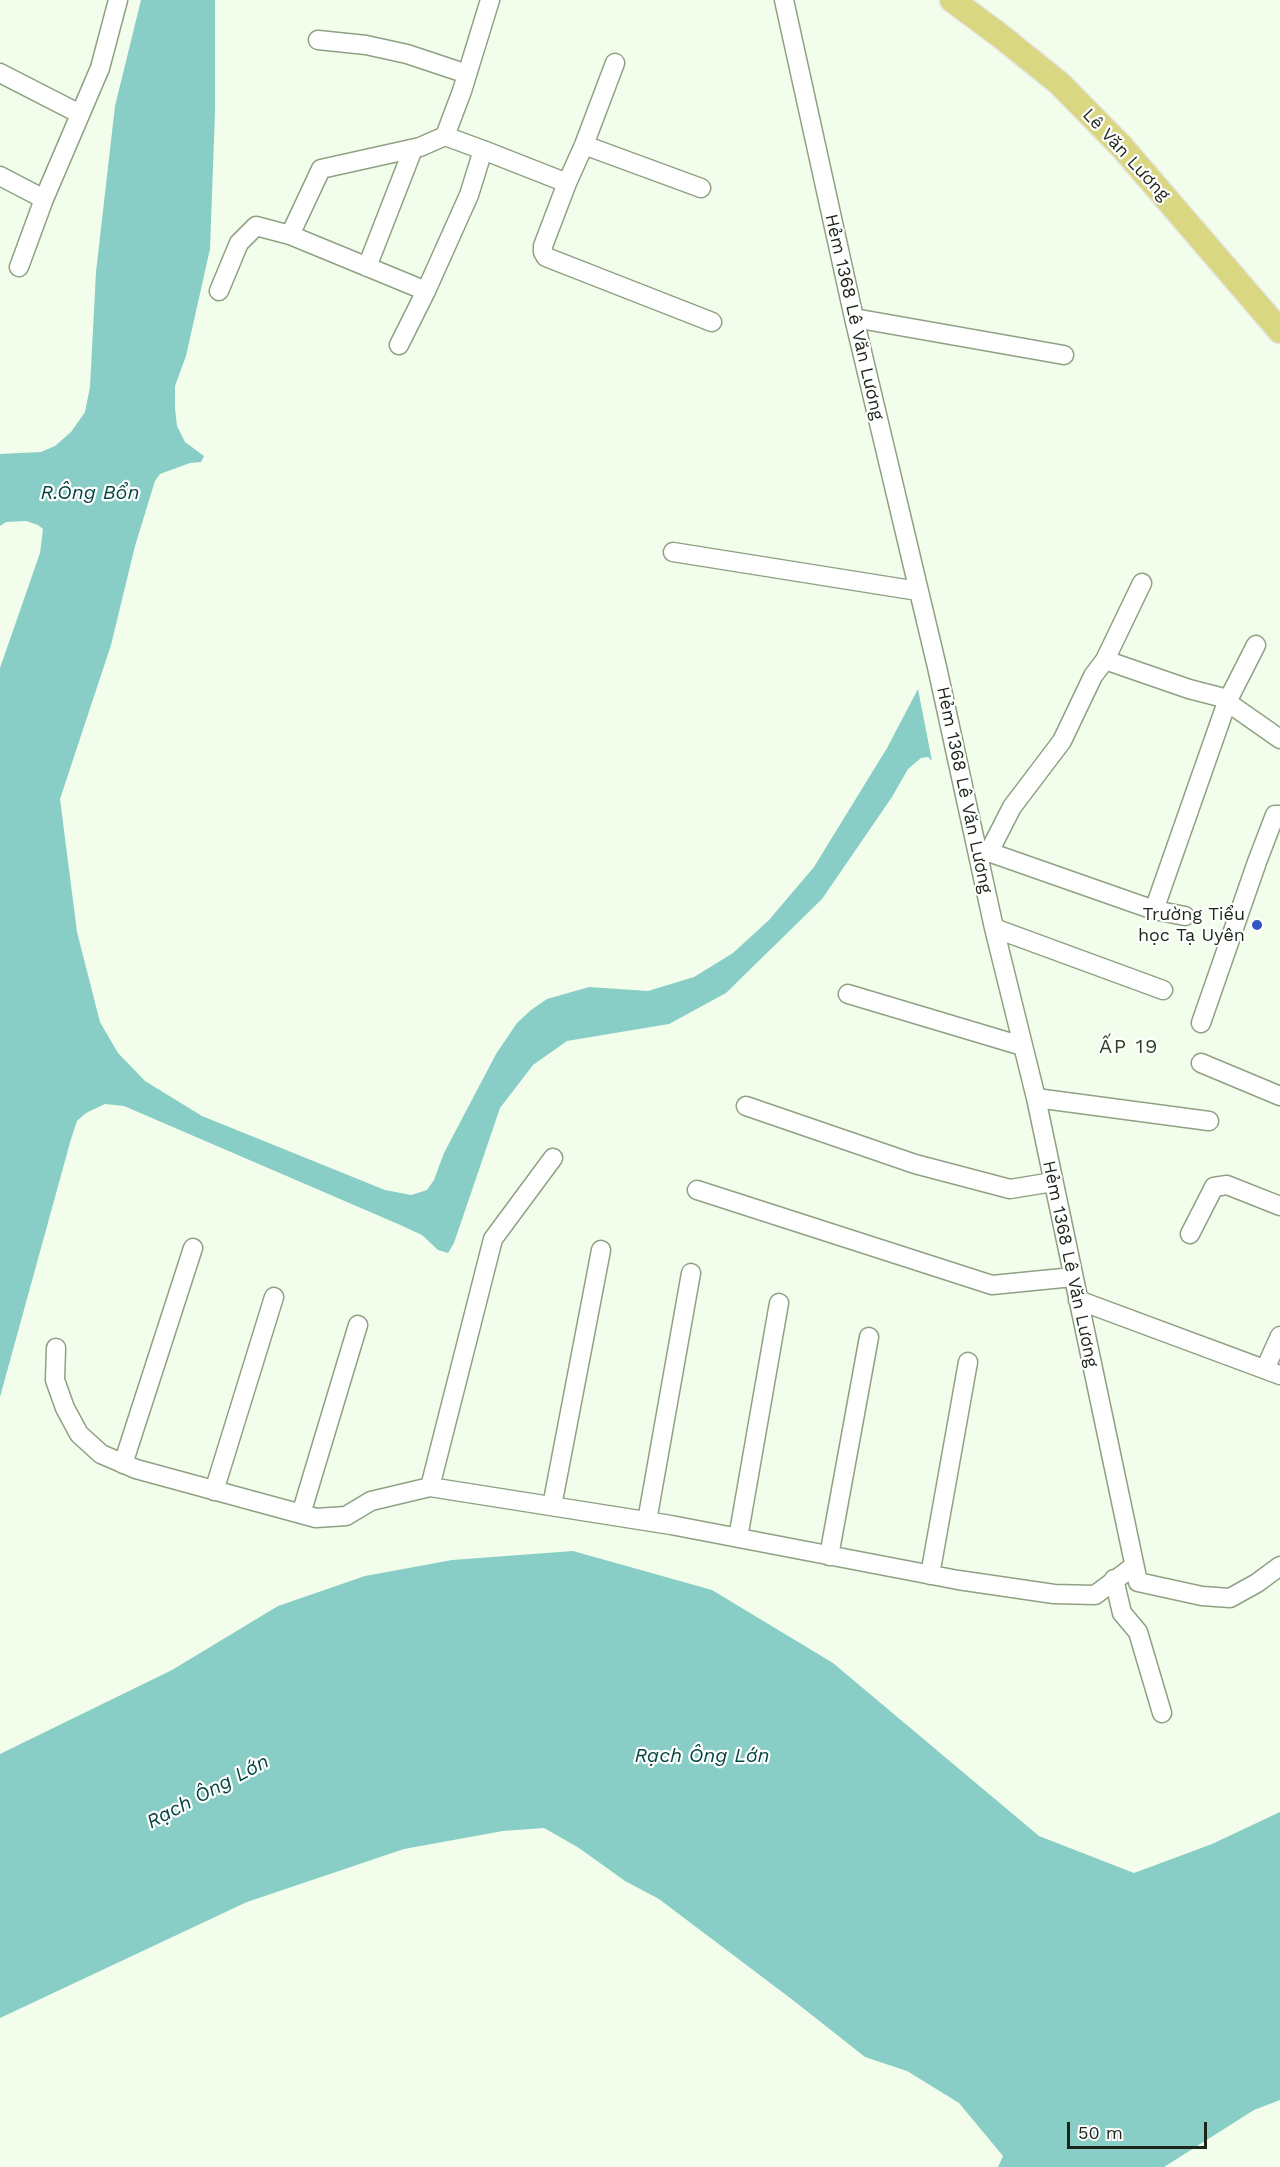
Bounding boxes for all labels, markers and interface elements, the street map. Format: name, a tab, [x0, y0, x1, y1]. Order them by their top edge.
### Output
street label: Lê Văn Lương	[1078, 104, 1174, 206]
street label: Hẻm 1368 Lê Văn Lương	[820, 212, 888, 422]
water label: R.Ông Bổn	[41, 481, 139, 505]
street label: Hẻm 1368 Lê Văn Lương	[932, 685, 996, 895]
place label: Trường Tiểu học Tạ Uyên	[1138, 904, 1245, 946]
marker: Trường Tiểu học Tạ Uyên	[1250, 918, 1264, 932]
district label: ẤP 19	[1099, 1035, 1159, 1059]
street label: Hẻm 1368 Lê Văn Lương	[1038, 1159, 1102, 1369]
water label: Rạch Ông Lớn	[634, 1744, 770, 1768]
water label: Rạch Ông Lớn	[143, 1750, 273, 1834]
scale bar	[1070, 2110, 1210, 2148]
text: 50 m	[1078, 2122, 1123, 2143]

